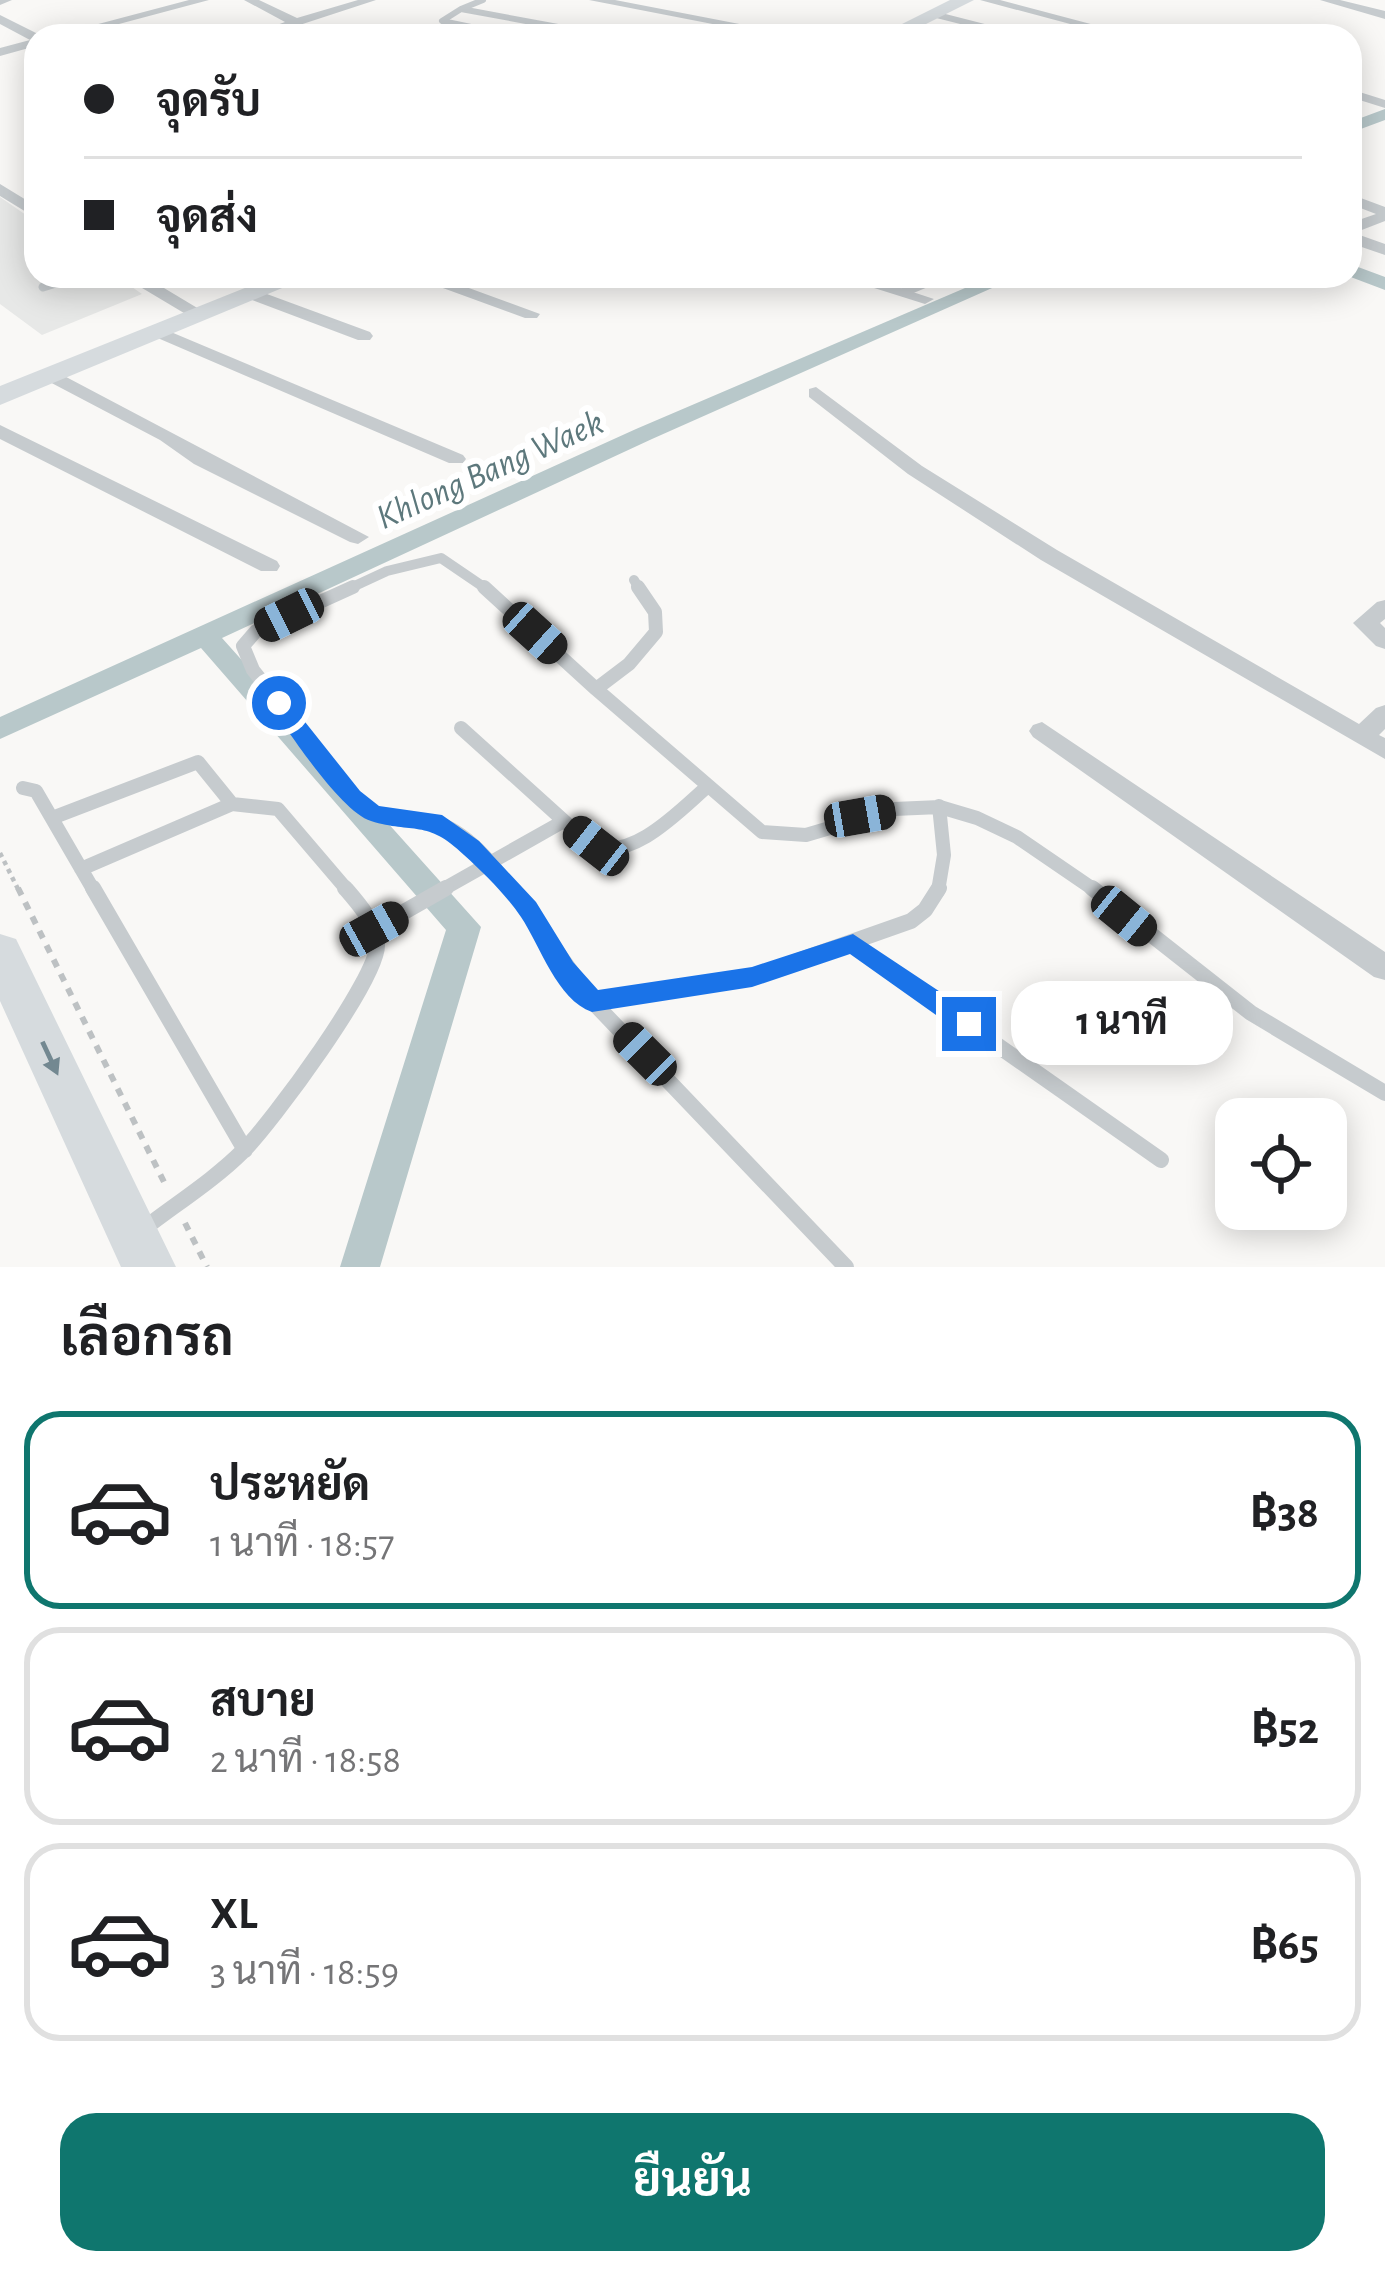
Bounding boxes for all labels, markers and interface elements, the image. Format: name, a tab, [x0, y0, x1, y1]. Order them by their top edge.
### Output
text: จุดรับ	[156, 80, 261, 125]
text: จุดส่ง	[156, 196, 258, 241]
water label: Khlong Bang Waek	[371, 404, 609, 536]
car	[249, 583, 329, 647]
car	[496, 596, 574, 670]
route start	[252, 676, 306, 730]
car	[821, 792, 899, 840]
car	[557, 810, 635, 882]
car	[1085, 879, 1163, 953]
car	[334, 896, 414, 962]
callout: 1 นาที	[1011, 982, 1233, 1066]
route end	[942, 997, 996, 1051]
text: 1 นาที	[1076, 1003, 1168, 1042]
car	[607, 1016, 683, 1092]
one-way arrow	[40, 1041, 60, 1076]
map controls	[1215, 1098, 1347, 1230]
button: locate	[1215, 1098, 1347, 1230]
text: เลือกรถ	[60, 1312, 234, 1366]
icon: car	[66, 1456, 174, 1564]
text: ประหยัด	[210, 1464, 370, 1509]
text: ฿38	[1250, 1491, 1319, 1536]
text: 1 นาที · 18:57	[210, 1525, 394, 1564]
icon: car	[66, 1672, 174, 1780]
text: สบาย	[210, 1680, 316, 1725]
text: ฿52	[1251, 1707, 1319, 1752]
text: 2 นาที · 18:58	[210, 1741, 401, 1780]
icon: car	[66, 1888, 174, 1996]
text: XL	[210, 1892, 258, 1937]
text: ฿65	[1251, 1923, 1319, 1968]
text: 3 นาที · 18:59	[210, 1953, 399, 1992]
button: ยืนยัน	[60, 2113, 1325, 2251]

